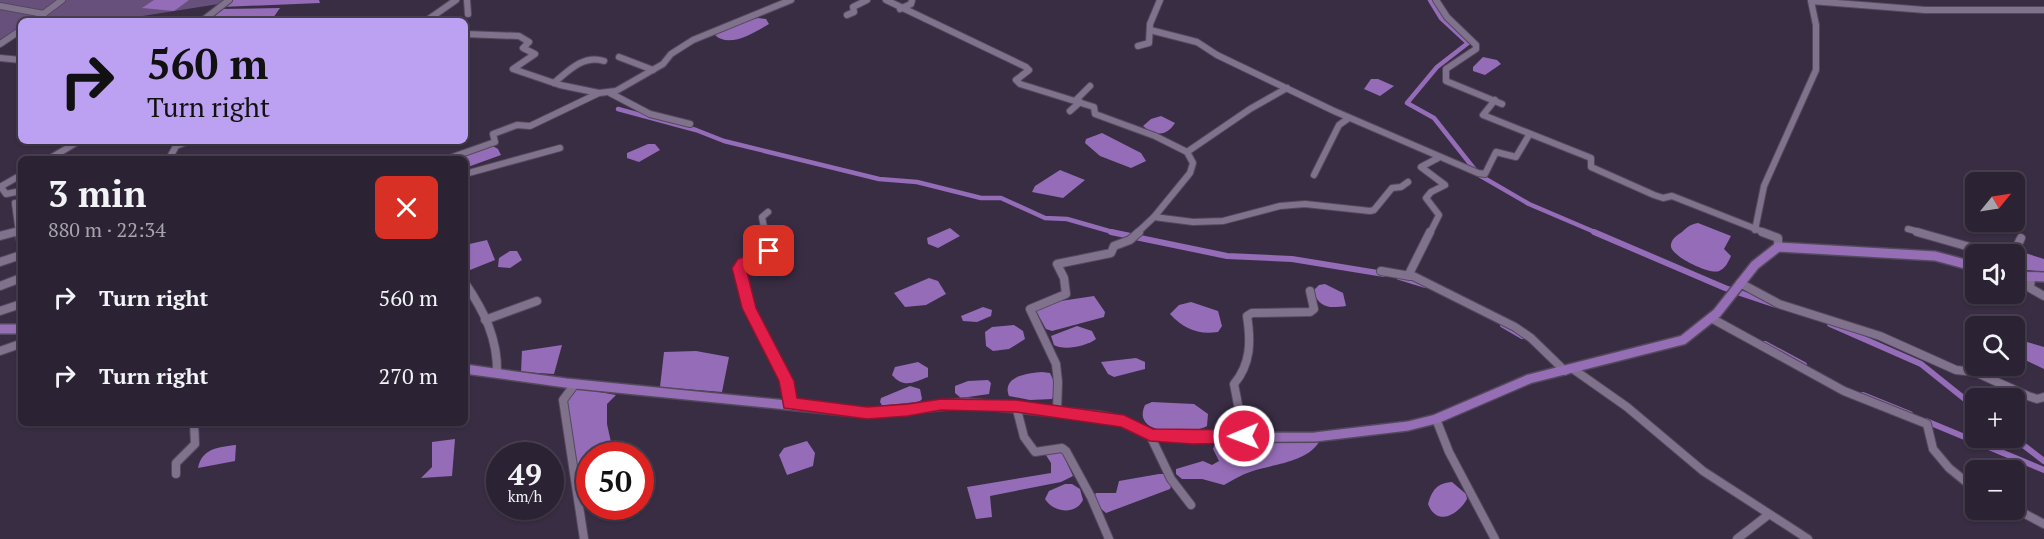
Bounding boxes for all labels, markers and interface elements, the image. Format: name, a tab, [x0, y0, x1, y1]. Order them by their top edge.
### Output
text: 560 m	[147, 35, 268, 91]
icon: right	[48, 42, 126, 120]
text: Turn right	[147, 89, 270, 125]
text: 3 min	[48, 170, 146, 217]
north arrow	[1965, 172, 2025, 232]
map controls	[1965, 172, 2025, 520]
button: close	[375, 176, 438, 239]
text: 880 m · 22:34	[48, 216, 166, 243]
pin	[743, 225, 794, 276]
icon: arrive	[752, 234, 785, 267]
button: sound	[1965, 244, 2025, 304]
icon: right	[48, 281, 81, 314]
text: Turn right	[99, 283, 208, 312]
text: 560 m	[378, 283, 438, 312]
button: search	[1965, 316, 2025, 376]
icon: right	[48, 359, 81, 392]
text: Turn right	[99, 361, 208, 390]
text: 270 m	[378, 361, 438, 390]
button: +	[1965, 388, 2025, 448]
position arrow	[1212, 404, 1276, 468]
speed limit sign: 50	[576, 442, 654, 520]
text: 49	[508, 454, 542, 494]
button: −	[1965, 460, 2025, 520]
text: km/h	[508, 486, 542, 506]

